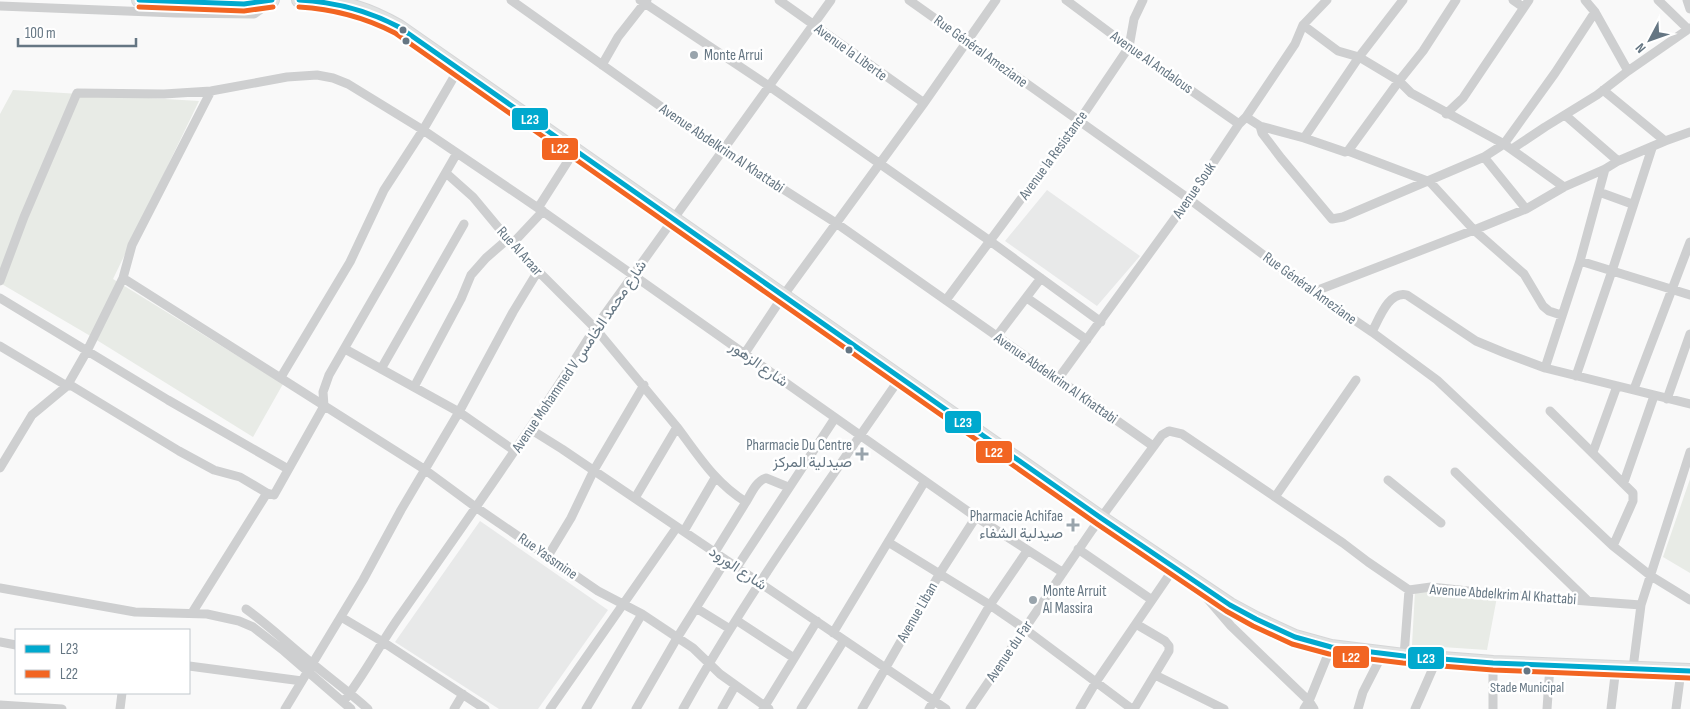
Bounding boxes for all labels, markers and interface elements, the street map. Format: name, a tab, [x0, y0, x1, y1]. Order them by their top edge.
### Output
street label: Rue Général Ameziane	[930, 11, 1031, 92]
scale bar	[18, 15, 135, 47]
north arrow	[1625, 15, 1675, 65]
street label: Avenue la Liberte	[810, 19, 891, 85]
text: 100 m	[25, 24, 56, 43]
unlabelled marker	[398, 25, 408, 35]
street label: Avenue Al Andalous	[1106, 26, 1197, 98]
unlabelled marker	[401, 36, 411, 46]
text: N	[1632, 40, 1649, 57]
place label: Monte Arrui	[704, 46, 763, 65]
marker: Monte Arrui	[688, 49, 700, 61]
street label: Avenue Abdelkrim Al Khattabi	[655, 99, 788, 197]
line badge: L23	[511, 107, 549, 131]
street label: Avenue la Resistance	[1014, 107, 1092, 204]
text: L23	[521, 111, 539, 128]
line badge: L22	[541, 137, 579, 161]
text: L22	[551, 140, 569, 157]
street label: Avenue Souk	[1168, 158, 1220, 223]
street label: Rue Al Araar	[492, 223, 547, 281]
street label: Rue Général Ameziane	[1259, 248, 1360, 329]
street label: Avenue Mohammed V شارع محمد الخامس	[507, 256, 652, 457]
street label: Avenue Abdelkrim Al Khattabi	[989, 328, 1121, 428]
street label: شارع الزهور	[724, 337, 792, 392]
unlabelled marker	[844, 345, 854, 355]
line badge: L23	[944, 410, 982, 434]
text: L23	[954, 414, 972, 431]
place label: Pharmacie Du Centre صيدلية المركز	[746, 436, 852, 472]
line badge: L22	[975, 440, 1013, 464]
text: L22	[985, 444, 1003, 461]
marker: Pharmacie Du Centre صيدلية المركز	[856, 448, 868, 460]
place label: Pharmacie Achifae صيدلية الشفاء	[970, 507, 1063, 543]
marker: Pharmacie Achifae صيدلية الشفاء	[1067, 519, 1079, 531]
street label: Rue Yassmine	[514, 529, 581, 584]
street label: شارع الورود	[705, 542, 770, 596]
street label: Avenue Liban	[892, 579, 942, 646]
street label: Avenue Abdelkrim Al Khattabi	[1428, 580, 1577, 609]
place label: Monte Arruit Al Massira	[1042, 582, 1107, 618]
marker: Monte Arruit Al Massira	[1027, 594, 1039, 606]
street label: Avenue du Far	[982, 617, 1037, 686]
legend	[15, 629, 190, 694]
text: L23	[60, 640, 78, 659]
line badge: L22	[1332, 645, 1370, 669]
line badge: L23	[1407, 646, 1445, 670]
text: L22	[1342, 649, 1360, 666]
text: L23	[1417, 650, 1435, 667]
text: L22	[60, 665, 78, 684]
marker: Stade Municipal	[1522, 666, 1532, 676]
place label: Stade Municipal	[1490, 679, 1564, 696]

